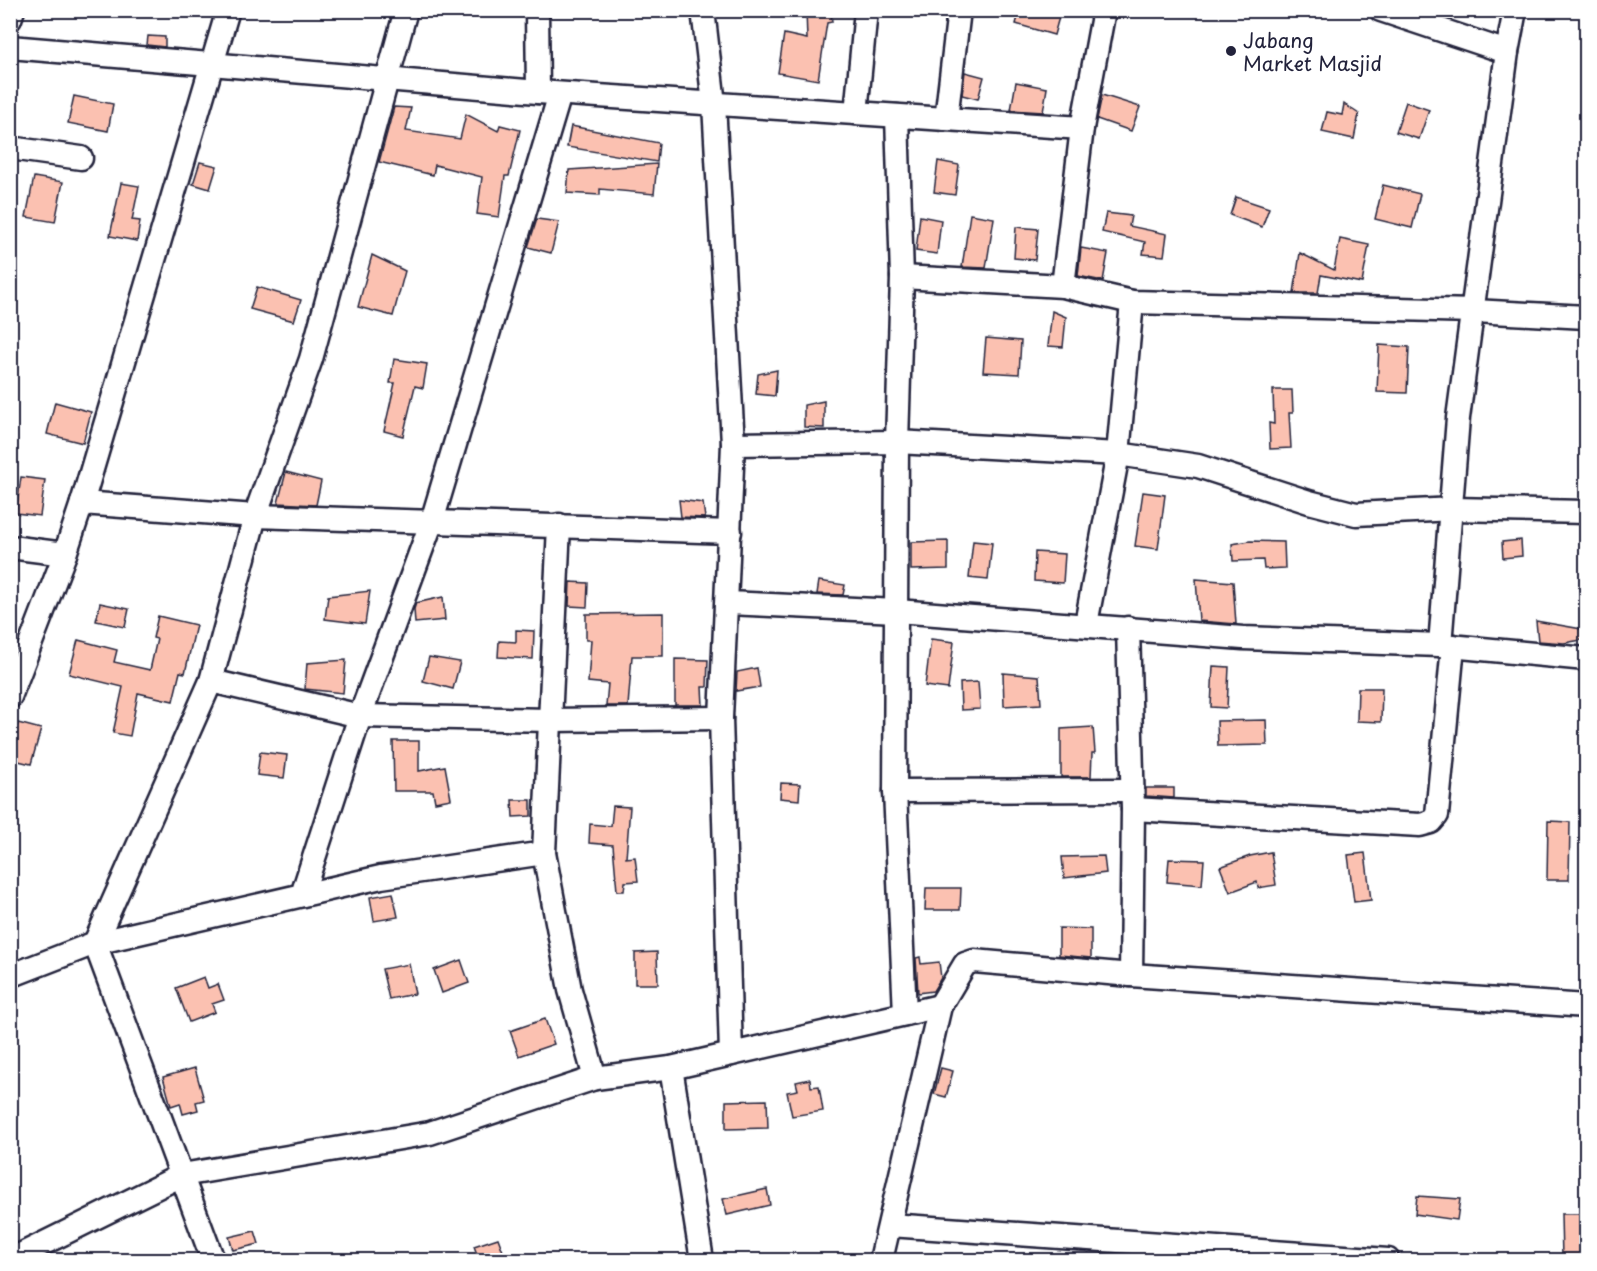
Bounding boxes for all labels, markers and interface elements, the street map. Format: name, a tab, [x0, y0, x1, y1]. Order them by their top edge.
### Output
place label: Jabang Market Masjid	[1243, 25, 1382, 78]
marker: Jabang Market Masjid	[1224, 44, 1238, 58]

